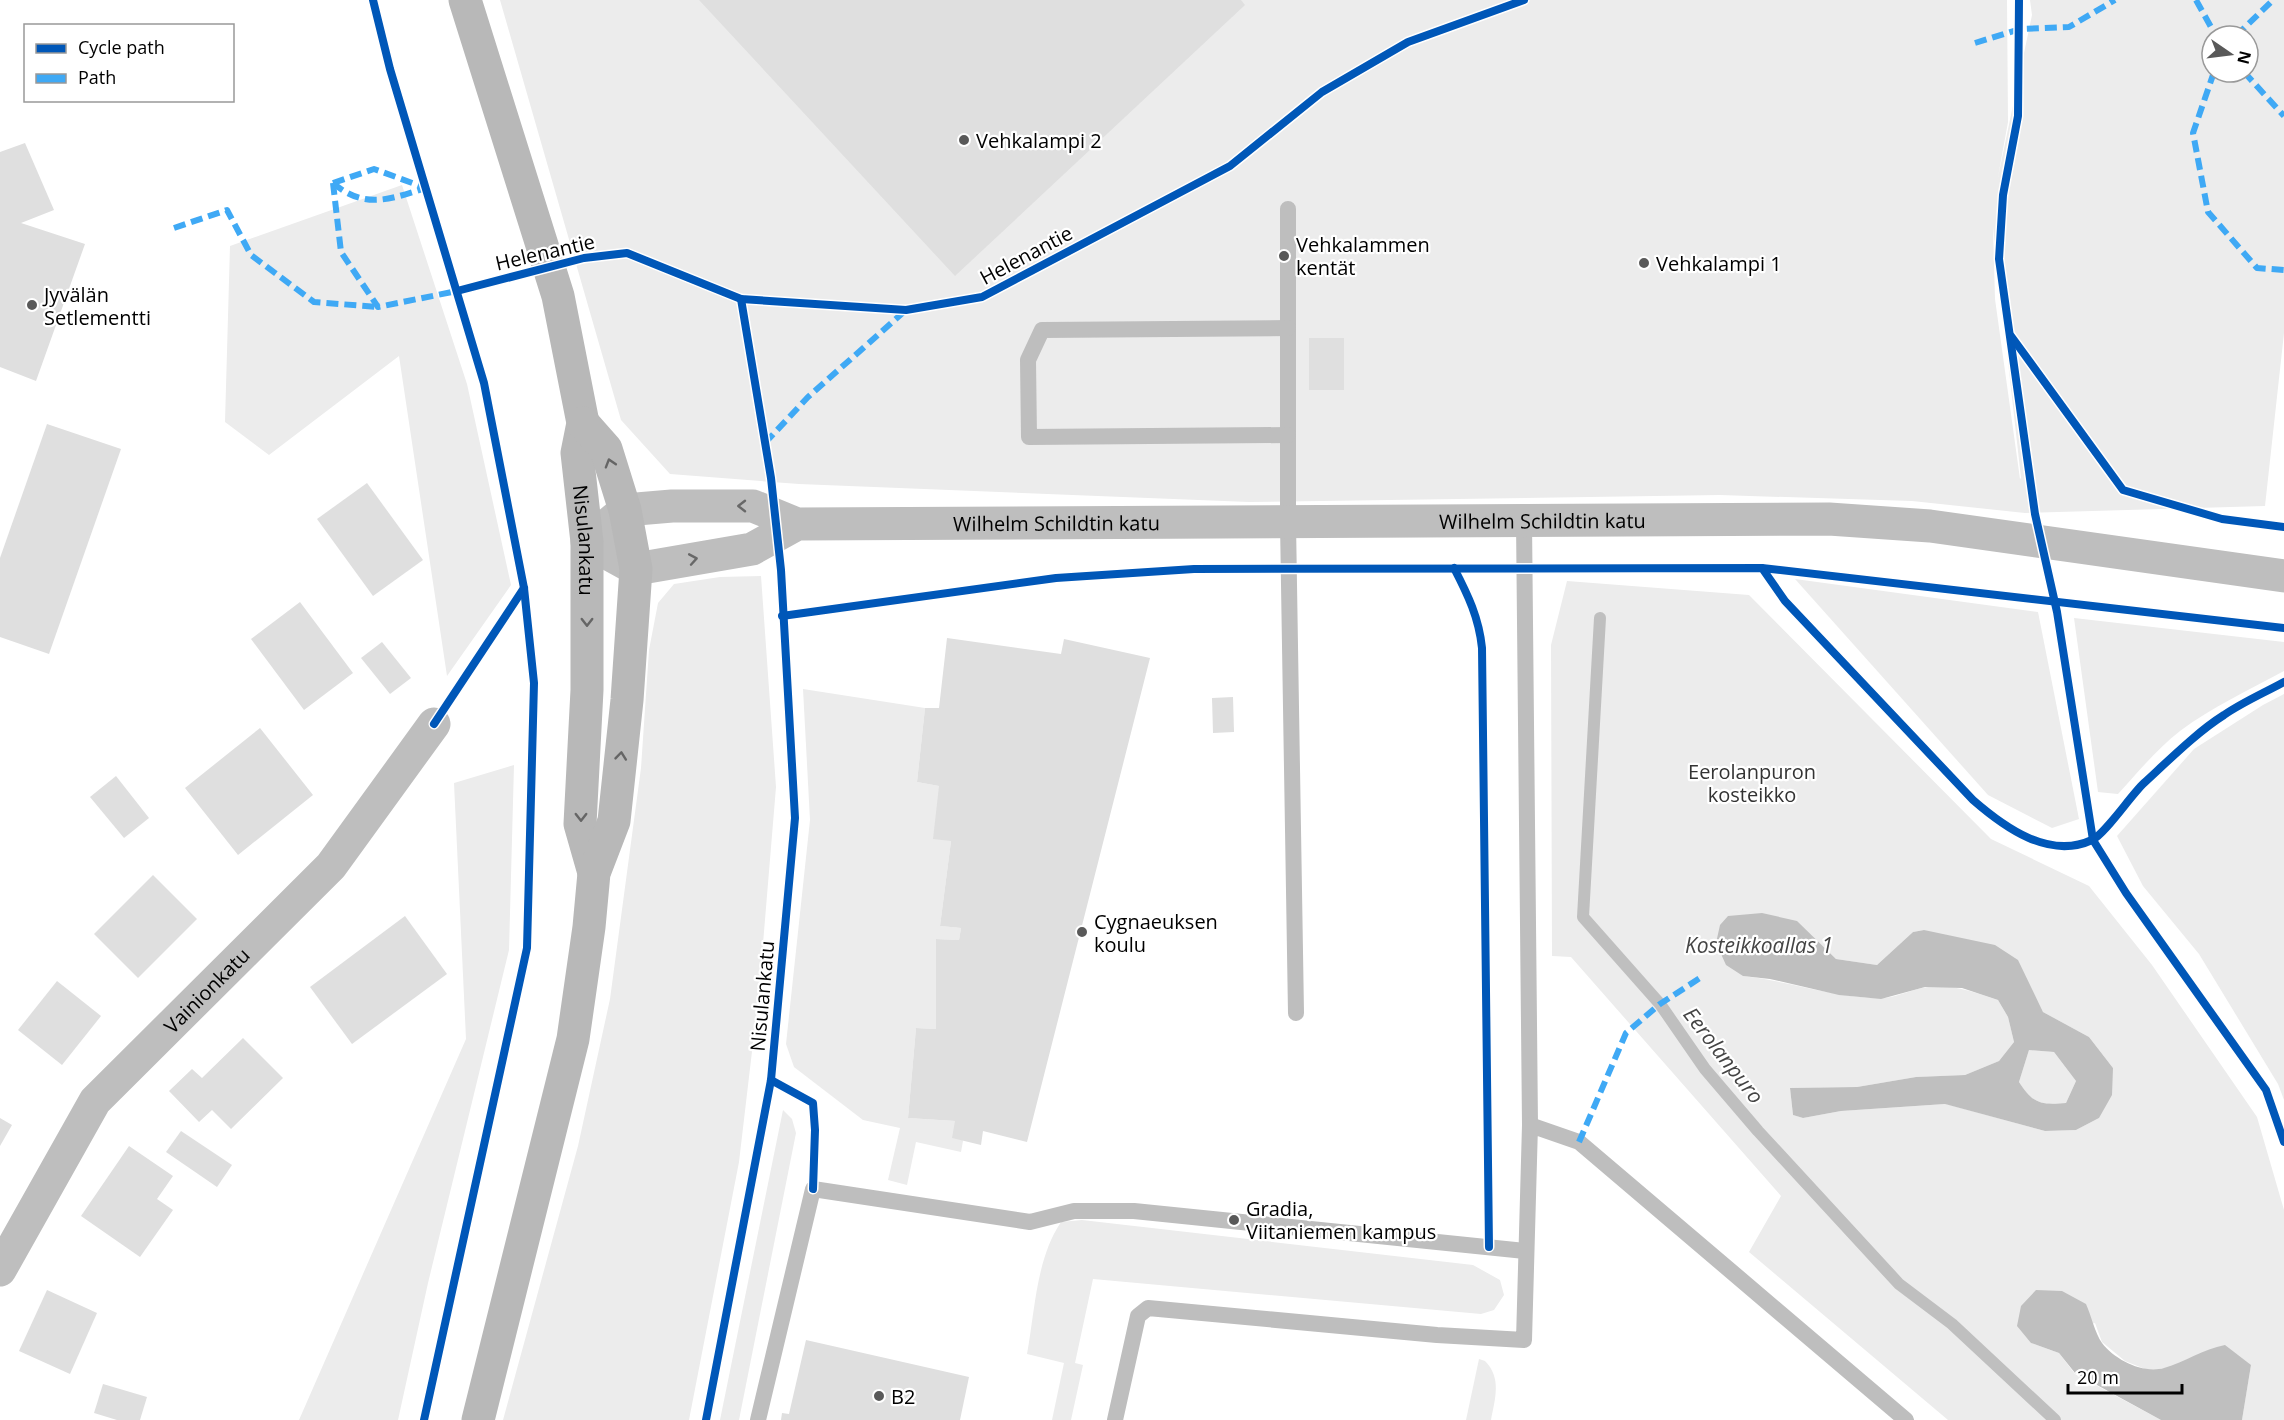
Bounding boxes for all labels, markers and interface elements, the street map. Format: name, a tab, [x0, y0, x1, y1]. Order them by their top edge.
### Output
legend	[24, 24, 234, 102]
north arrow	[2200, 24, 2260, 84]
text: Cycle path	[78, 35, 165, 59]
text: N	[2232, 49, 2257, 67]
text: Path	[78, 65, 116, 89]
place label: Vehkalampi 2	[976, 127, 1102, 154]
marker: Vehkalampi 2	[957, 133, 971, 147]
street label: Helenantie	[975, 219, 1077, 291]
street label: Helenantie	[493, 227, 597, 277]
place label: Vehkalammen kentät	[1296, 231, 1430, 281]
marker: Vehkalammen kentät	[1277, 249, 1291, 263]
place label: Vehkalampi 1	[1656, 250, 1782, 277]
marker: Vehkalampi 1	[1637, 256, 1651, 270]
place label: Jyvälän Setlementti	[42, 281, 151, 331]
marker: Jyvälän Setlementti	[25, 298, 39, 312]
one-way arrow	[605, 458, 617, 469]
street label: Nisulankatu	[567, 483, 601, 596]
one-way arrow	[737, 500, 746, 512]
street label: Wilhelm Schildtin katu	[1439, 506, 1646, 534]
street label: Wilhelm Schildtin katu	[953, 509, 1160, 537]
one-way arrow	[688, 553, 698, 566]
one-way arrow	[581, 617, 593, 626]
one-way arrow	[614, 751, 627, 760]
park label: Eerolanpuron kosteikko	[1688, 758, 1816, 808]
one-way arrow	[575, 812, 587, 821]
place label: Cygnaeuksen koulu	[1094, 908, 1218, 958]
marker: Cygnaeuksen koulu	[1075, 925, 1089, 939]
water label: Kosteikkoallas 1	[1685, 931, 1833, 959]
street label: Nisulankatu	[744, 939, 780, 1053]
street label: Vainionkatu	[158, 941, 255, 1039]
water label: Eerolanpuro	[1678, 1001, 1770, 1109]
place label: Gradia, Viitaniemen kampus	[1246, 1195, 1436, 1245]
marker: Gradia, Viitaniemen kampus	[1227, 1213, 1241, 1227]
scale bar	[2068, 1357, 2182, 1395]
text: 20 m	[2077, 1365, 2119, 1389]
place label: B2	[891, 1383, 915, 1410]
marker: B2	[872, 1389, 886, 1403]

